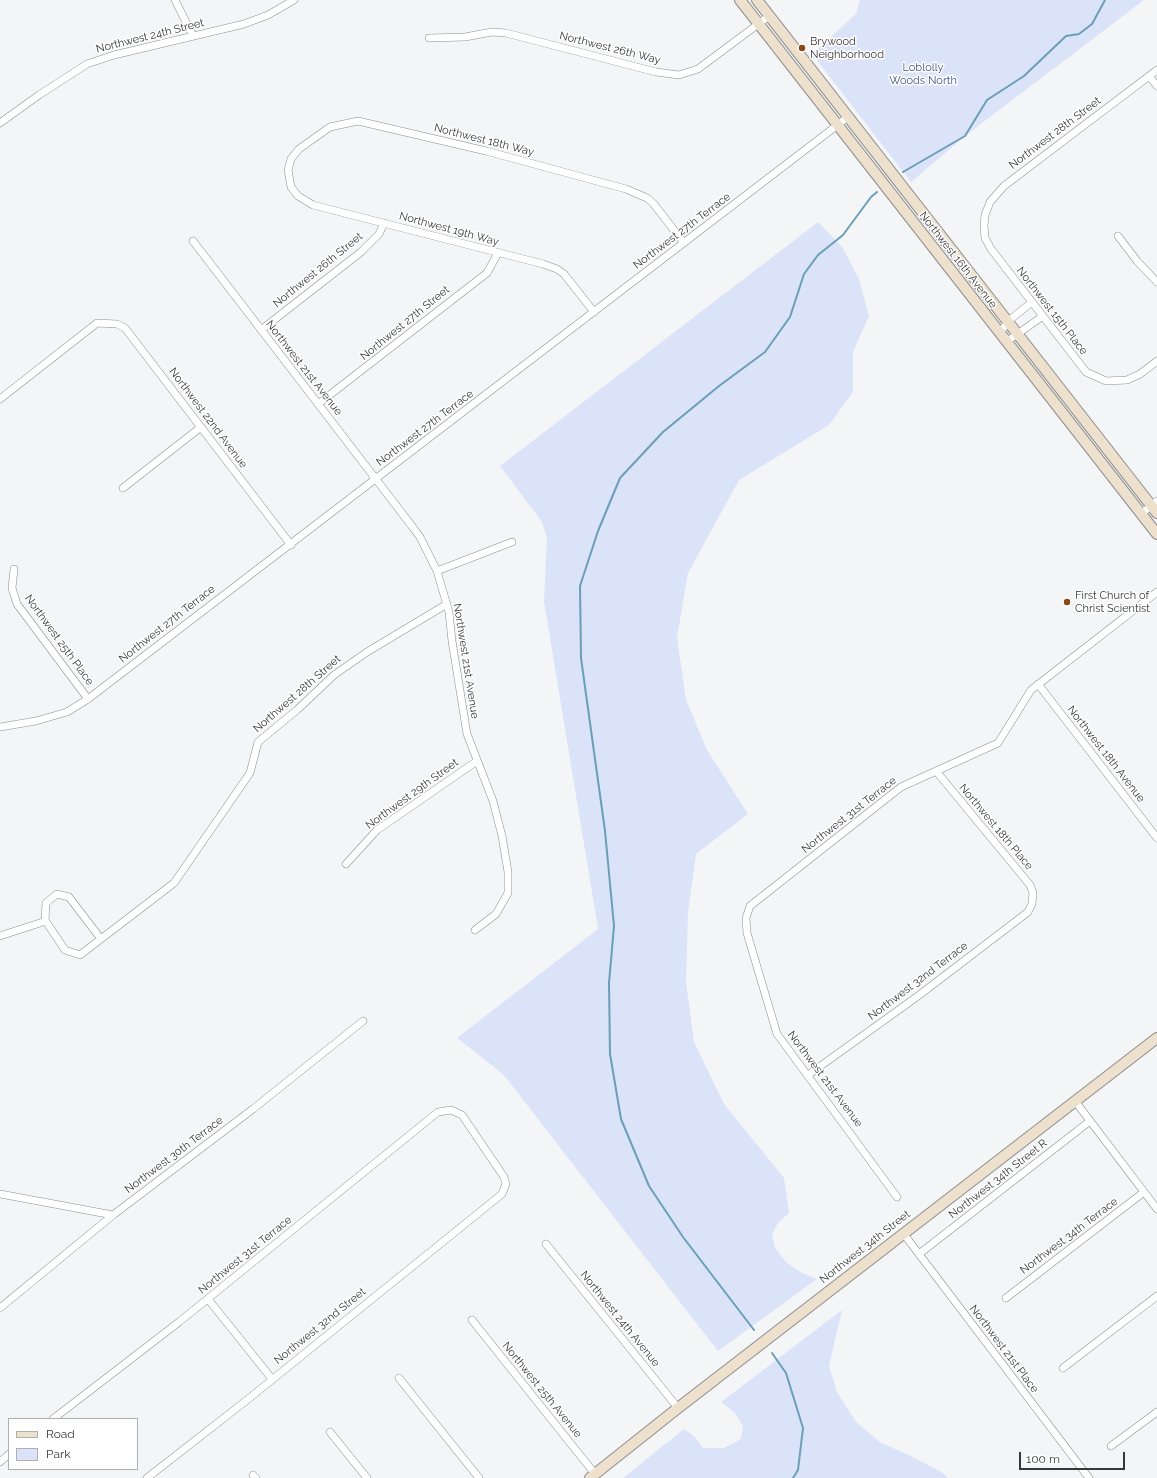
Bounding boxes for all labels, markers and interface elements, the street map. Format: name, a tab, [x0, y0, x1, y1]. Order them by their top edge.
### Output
street label: Northwest 24th Street	[95, 16, 205, 56]
street label: Northwest 26th Way	[558, 29, 662, 67]
place label: Brywood Neighborhood	[810, 35, 884, 61]
marker: Brywood Neighborhood	[797, 43, 807, 53]
park label: Loblolly Woods North	[889, 61, 957, 87]
street label: Northwest 28th Street	[1007, 94, 1103, 172]
street label: Northwest 18th Way	[433, 121, 535, 159]
street label: Northwest 27th Terrace	[631, 190, 733, 272]
street label: Northwest 19th Way	[398, 209, 500, 249]
street label: Northwest 16th Avenue	[916, 209, 1000, 311]
street label: Northwest 26th Street	[271, 230, 365, 310]
street label: Northwest 15th Place	[1014, 265, 1090, 357]
street label: Northwest 27th Street	[358, 283, 452, 363]
street label: Northwest 21st Avenue	[263, 318, 345, 418]
street label: Northwest 22nd Avenue	[166, 365, 250, 471]
street label: Northwest 27th Terrace	[374, 387, 476, 469]
street label: Northwest 27th Terrace	[116, 582, 218, 666]
place label: First Church of Christ Scientist	[1075, 589, 1150, 615]
street label: Northwest 25th Place	[22, 592, 96, 688]
marker: First Church of Christ Scientist	[1062, 597, 1072, 607]
street label: Northwest 21st Avenue	[450, 602, 482, 720]
street label: Northwest 28th Street	[251, 652, 343, 736]
street label: Northwest 18th Avenue	[1064, 703, 1148, 805]
street label: Northwest 29th Street	[363, 756, 461, 832]
street label: Northwest 31st Terrace	[799, 774, 899, 856]
street label: Northwest 18th Place	[956, 781, 1036, 873]
street label: Northwest 32nd Terrace	[866, 939, 970, 1023]
street label: Northwest 21st Avenue	[785, 1028, 865, 1130]
street label: Northwest 30th Terrace	[122, 1114, 226, 1196]
street label: Northwest 34th Street R	[946, 1137, 1050, 1221]
street label: Northwest 34th Terrace	[1018, 1195, 1120, 1277]
street label: Northwest 34th Street	[817, 1208, 913, 1286]
street label: Northwest 31st Terrace	[196, 1213, 294, 1297]
street label: Northwest 24th Avenue	[577, 1269, 663, 1369]
street label: Northwest 32nd Street	[272, 1285, 368, 1367]
street label: Northwest 21st Place	[967, 1303, 1041, 1395]
street label: Northwest 25th Avenue	[499, 1340, 585, 1440]
legend	[8, 1418, 138, 1470]
text: Road	[46, 1427, 75, 1441]
scale bar	[1021, 1444, 1127, 1470]
text: Park	[46, 1447, 71, 1461]
text: 100 m	[1026, 1452, 1060, 1466]

